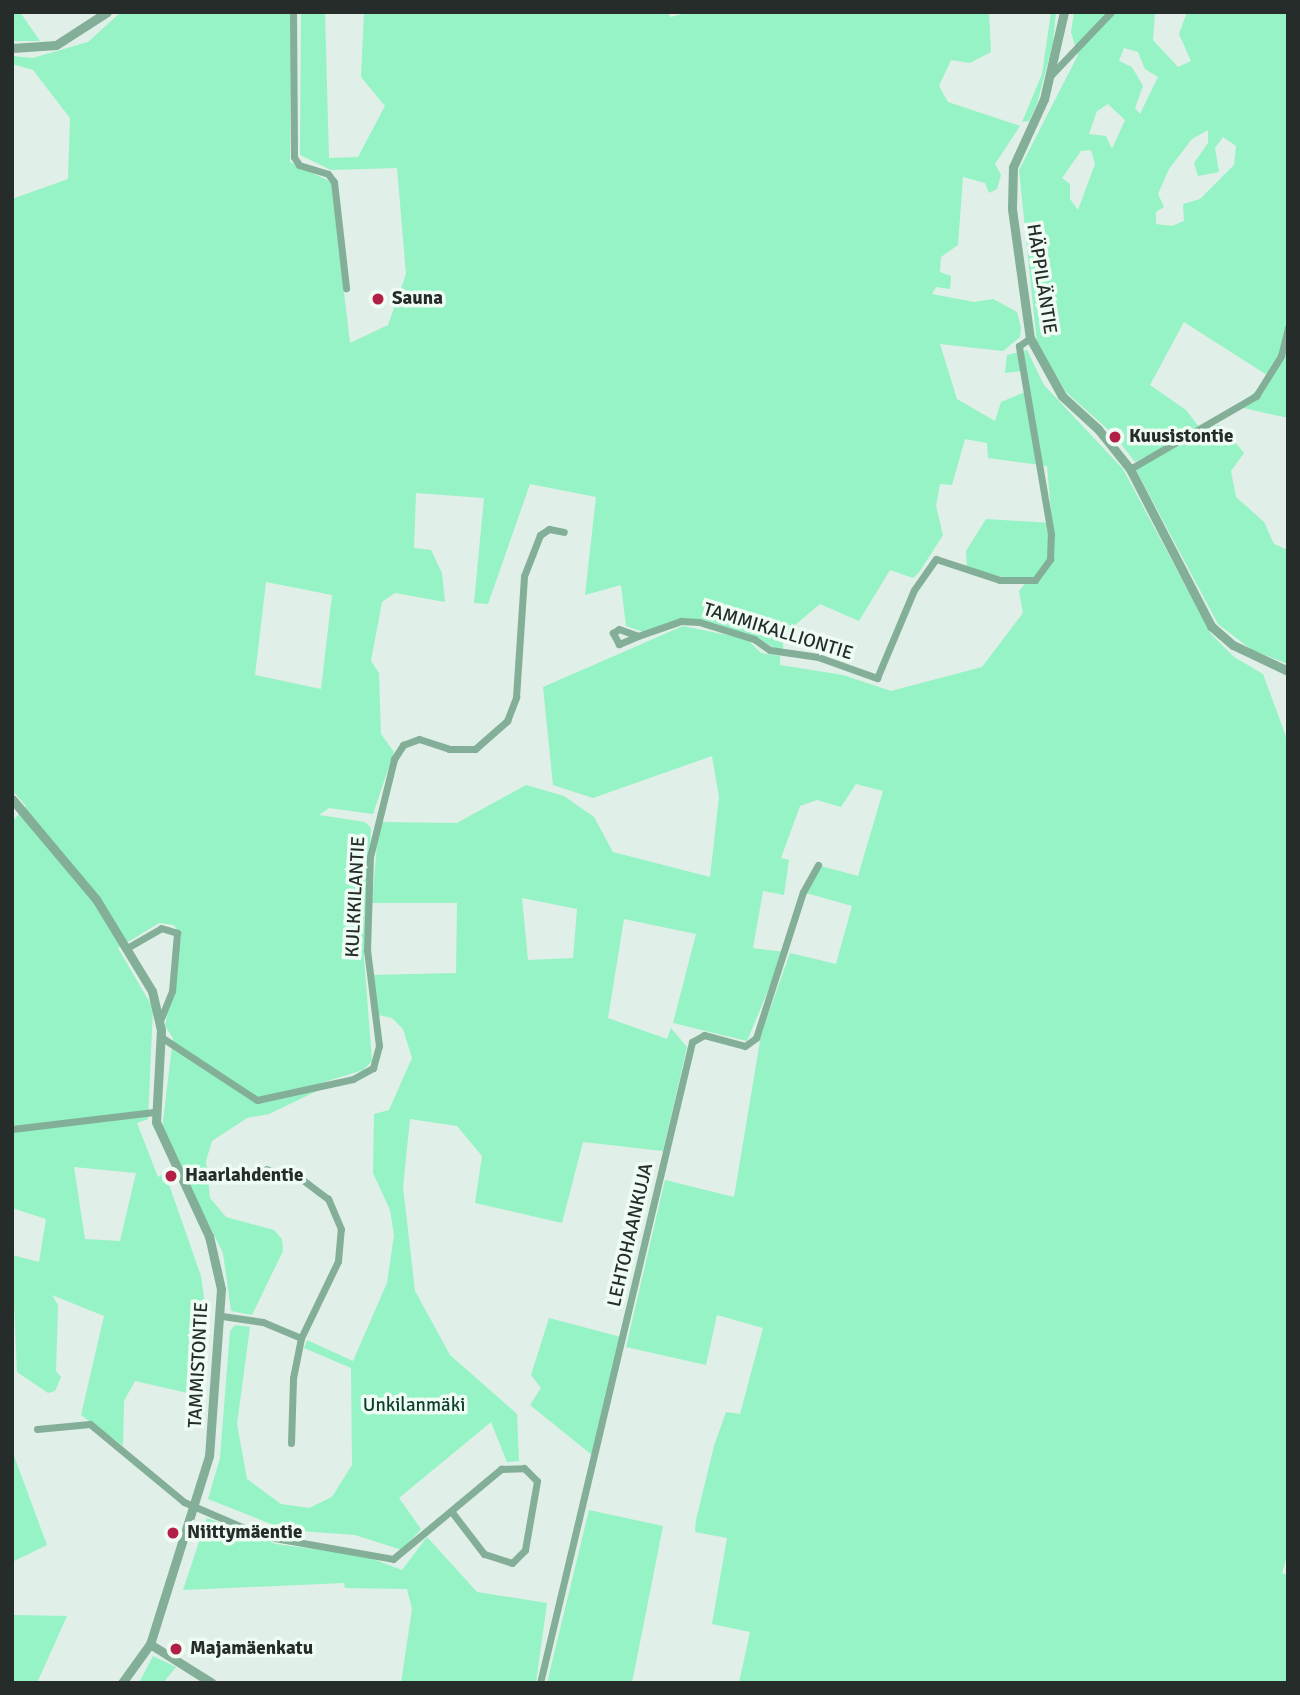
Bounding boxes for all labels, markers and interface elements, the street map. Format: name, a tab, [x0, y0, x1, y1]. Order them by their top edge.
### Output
street label: HÄPPILÄNTIE	[1021, 222, 1061, 336]
place label: Sauna	[392, 288, 443, 310]
marker: Sauna	[370, 291, 386, 307]
place label: Kuusistontie	[1129, 426, 1233, 448]
marker: Kuusistontie	[1107, 429, 1123, 445]
street label: TAMMIKALLIONTIE	[700, 598, 856, 666]
street label: KULKKILANTIE	[341, 836, 371, 958]
street label: LEHTOHAANKUJA	[603, 1161, 659, 1309]
place label: Haarlahdentie	[185, 1165, 303, 1187]
marker: Haarlahdentie	[163, 1168, 179, 1184]
street label: TAMMISTONTIE	[184, 1301, 214, 1429]
park label: Unkilanmäki	[363, 1395, 465, 1417]
place label: Niittymäentie	[187, 1522, 302, 1544]
marker: Niittymäentie	[165, 1525, 181, 1541]
place label: Majamäenkatu	[190, 1638, 313, 1660]
marker: Majamäenkatu	[168, 1641, 184, 1657]

